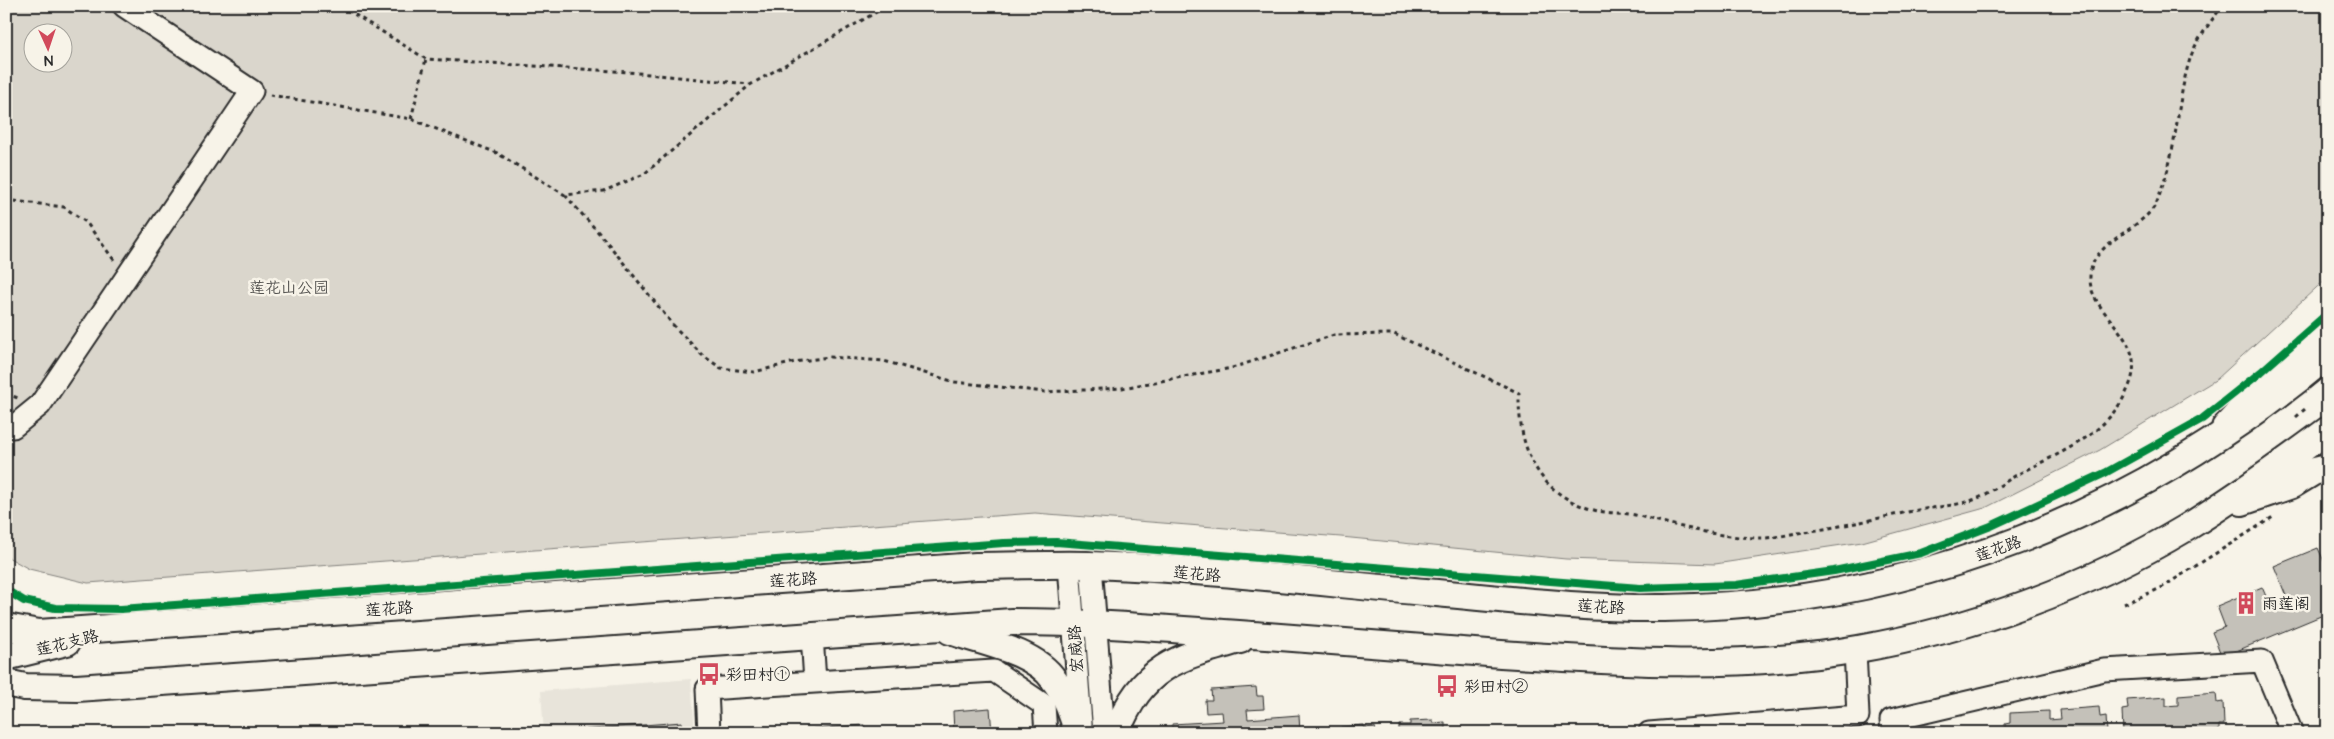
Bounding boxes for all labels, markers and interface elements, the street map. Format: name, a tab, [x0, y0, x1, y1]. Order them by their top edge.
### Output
north arrow	[22, 22, 72, 72]
text: N	[44, 50, 54, 70]
park label: 莲花山公园	[249, 277, 329, 299]
street label: 莲花路	[1972, 530, 2025, 567]
street label: 莲花路	[1172, 561, 1222, 587]
street label: 莲花路	[768, 567, 818, 593]
building icon: 雨莲阁	[2233, 590, 2259, 616]
place label: 雨莲阁	[2262, 593, 2310, 615]
street label: 莲花路	[1576, 595, 1625, 619]
street label: 莲花路	[364, 596, 414, 622]
street label: 宏威路	[1063, 624, 1089, 674]
street label: 莲花支路	[34, 625, 101, 661]
bus stop icon: 彩田村①	[696, 661, 722, 687]
place label: 彩田村①	[726, 664, 790, 686]
bus stop icon: 彩田村②	[1434, 673, 1460, 699]
place label: 彩田村②	[1464, 676, 1528, 698]

